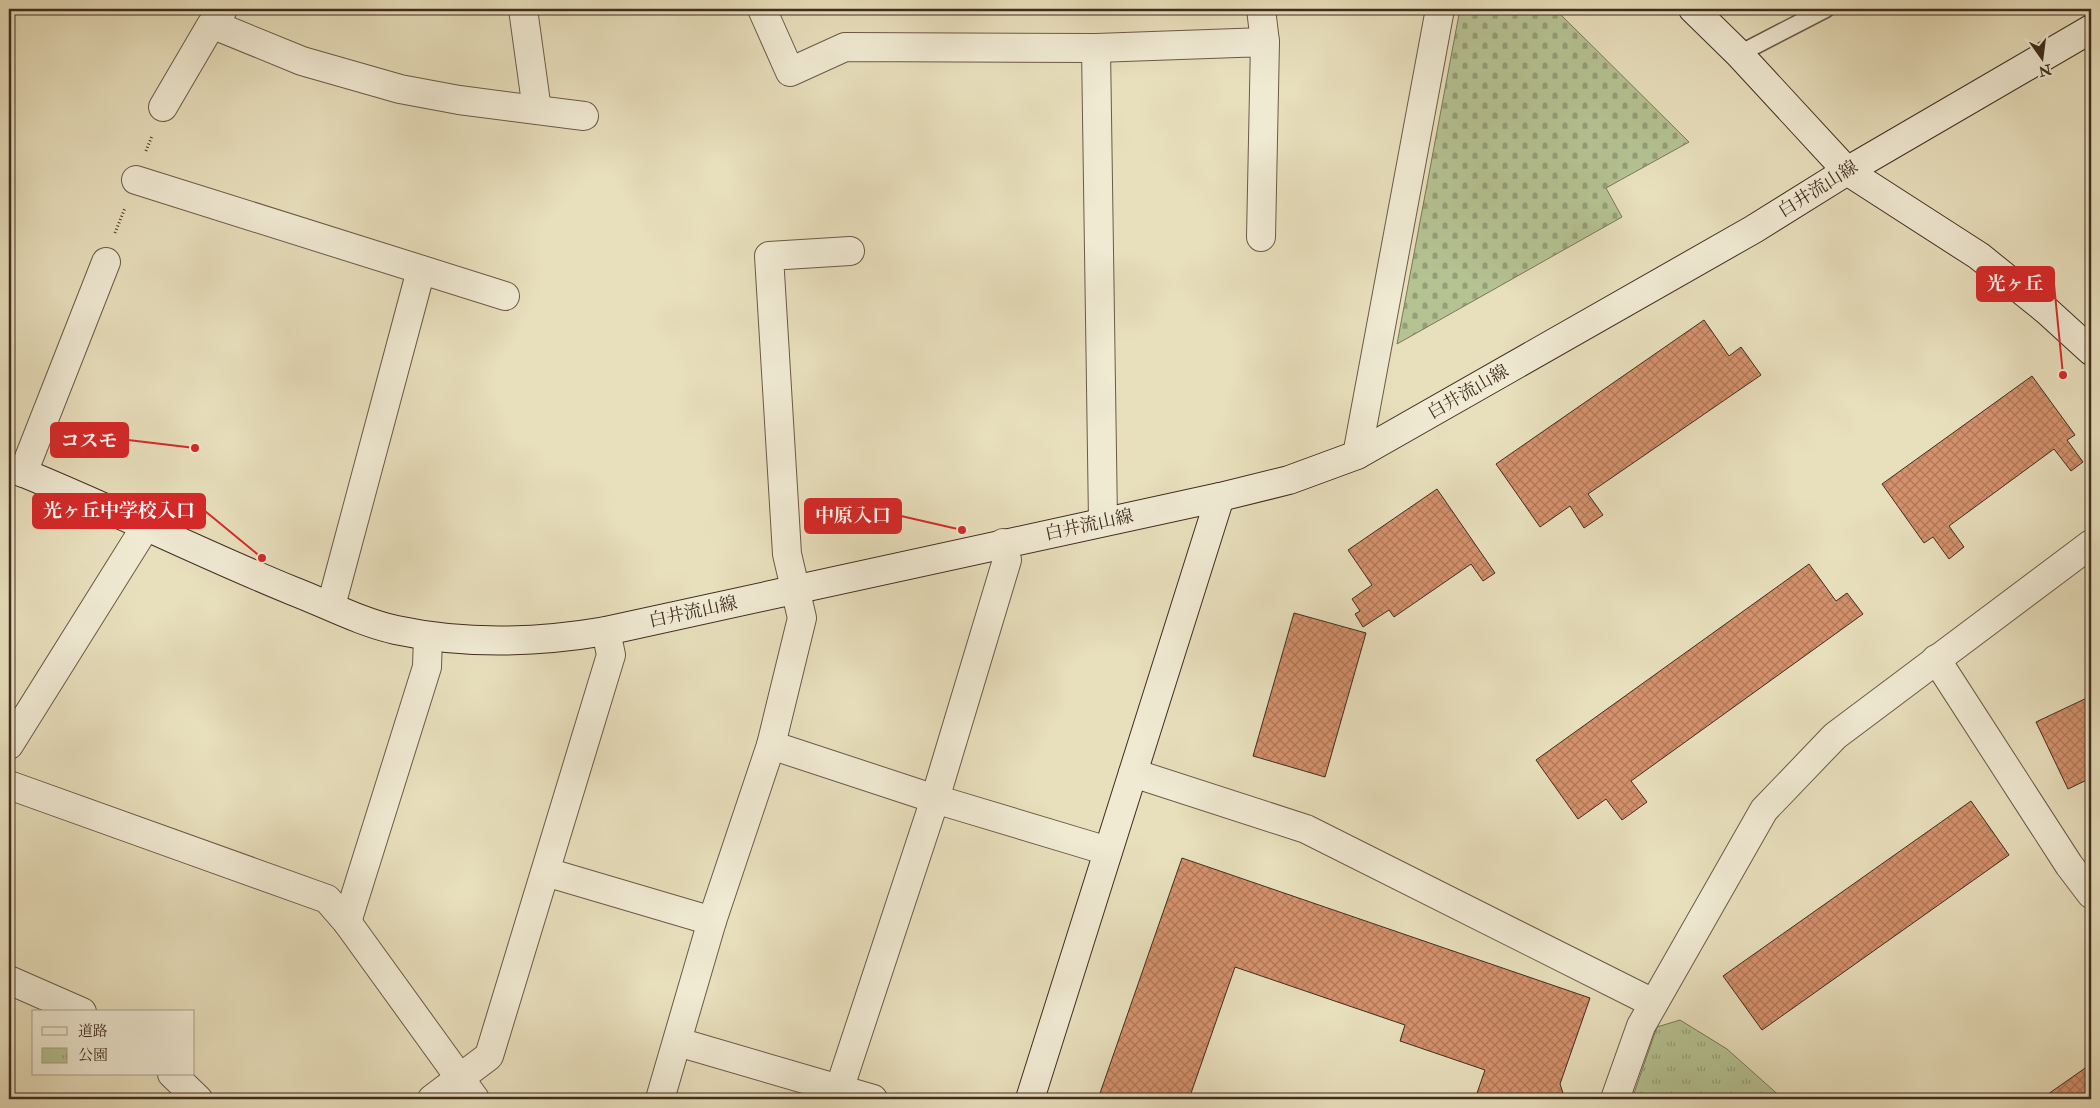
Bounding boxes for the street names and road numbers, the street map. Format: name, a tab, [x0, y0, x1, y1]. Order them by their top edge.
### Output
street label: 白井流山線	[1774, 155, 1862, 223]
street label: 白井流山線	[1423, 360, 1513, 424]
street label: 白井流山線	[1043, 504, 1135, 546]
street label: 白井流山線	[647, 591, 739, 633]

